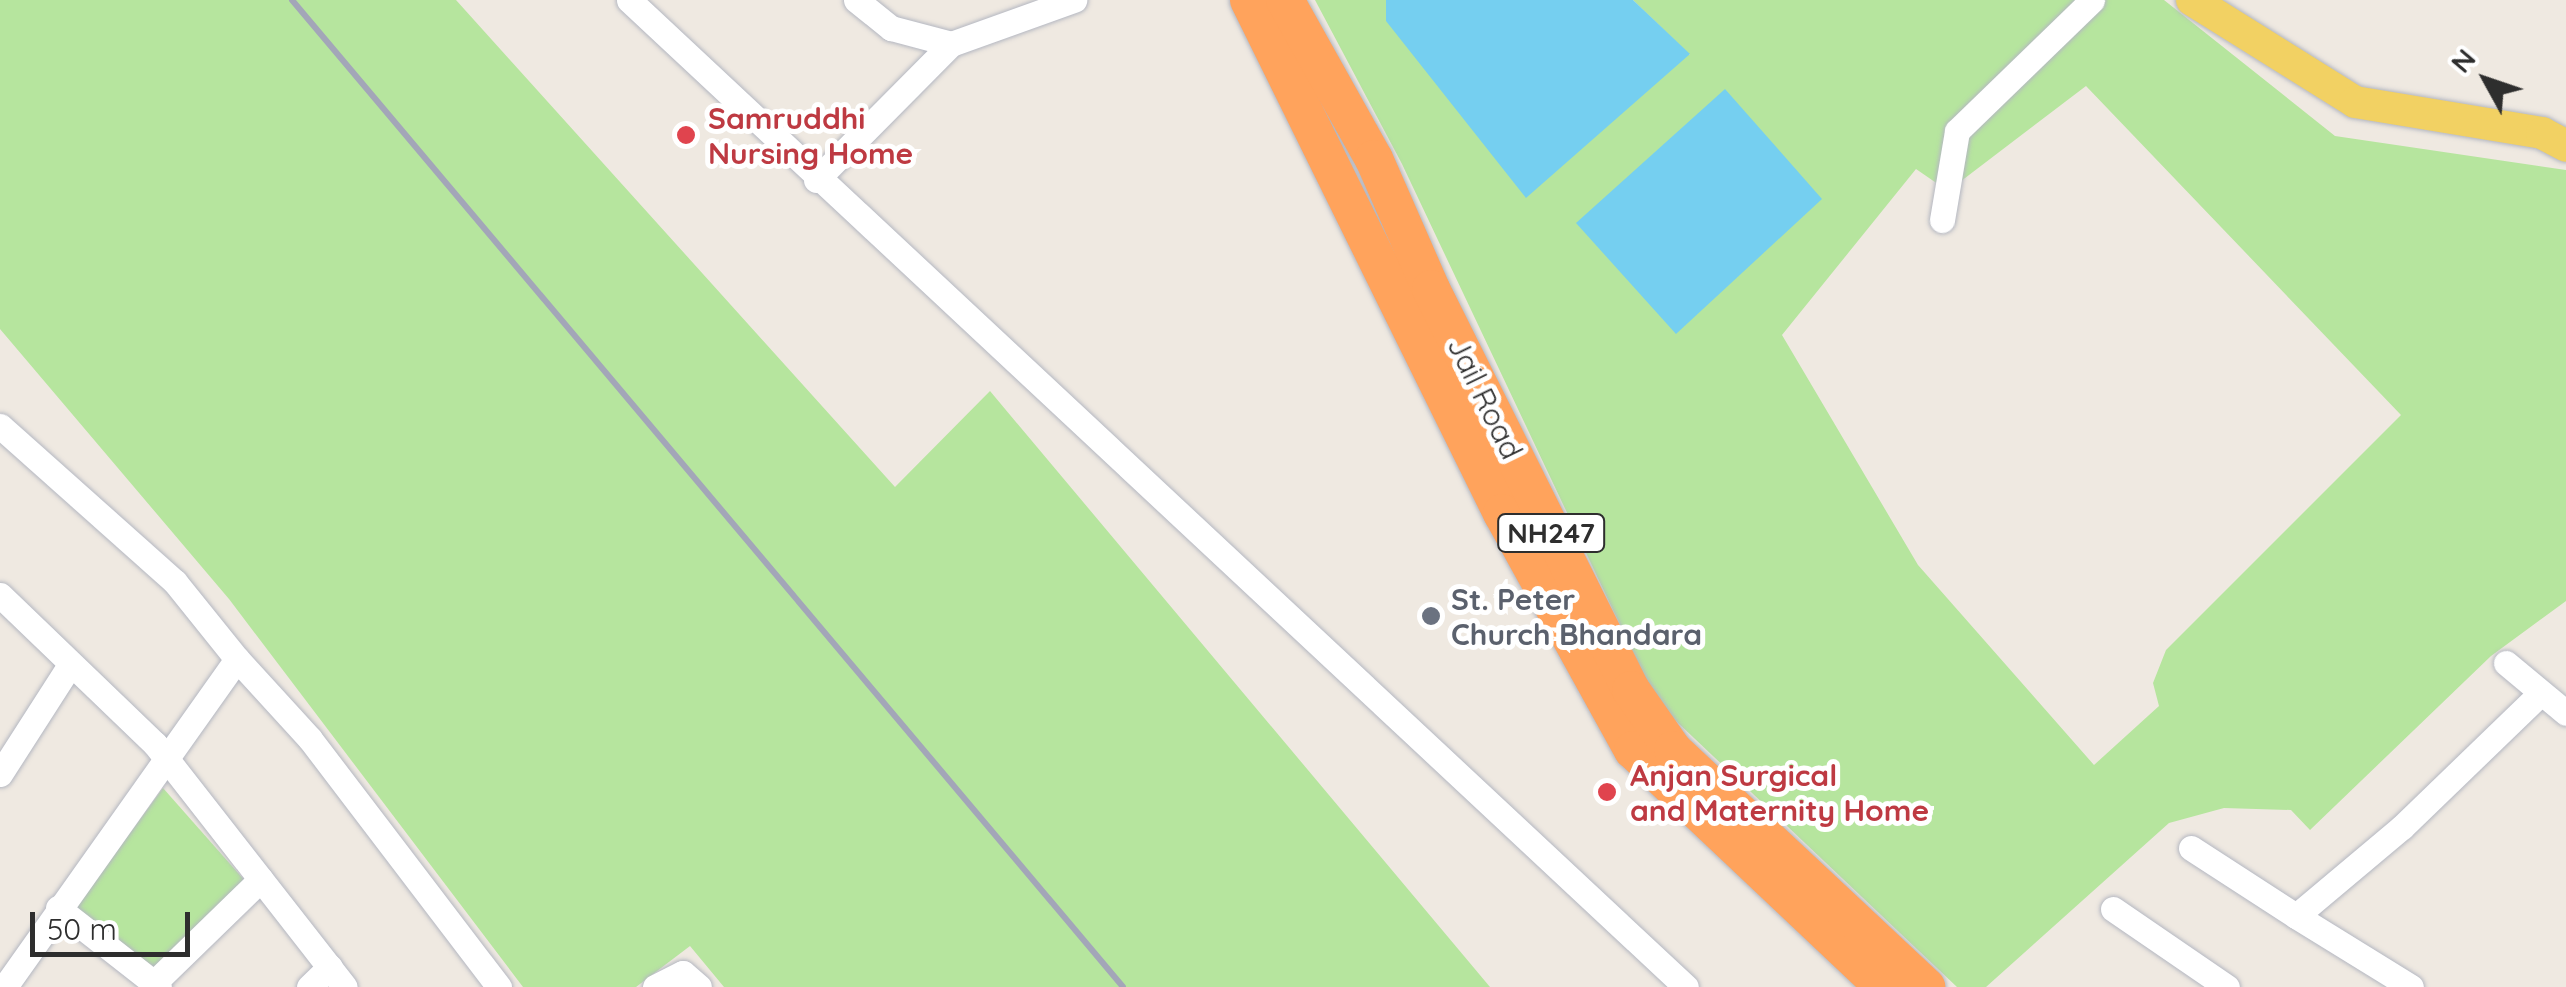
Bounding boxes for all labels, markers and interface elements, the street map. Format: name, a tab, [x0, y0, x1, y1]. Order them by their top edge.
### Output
north arrow	[2436, 30, 2536, 130]
text: N	[2443, 41, 2483, 80]
place label: Samruddhi Nursing Home	[708, 100, 913, 170]
marker: Samruddhi Nursing Home	[673, 122, 699, 148]
street label: Jail Road	[1440, 331, 1530, 465]
road number: NH247	[1496, 510, 1606, 556]
place label: St. Peter Church Bhandara	[1451, 581, 1702, 652]
marker: St. Peter Church Bhandara	[1420, 605, 1442, 627]
place label: Anjan Surgical and Maternity Home	[1630, 757, 1929, 828]
marker: Anjan Surgical and Maternity Home	[1594, 779, 1620, 805]
scale bar	[35, 892, 195, 954]
text: 50 m	[47, 910, 117, 948]

